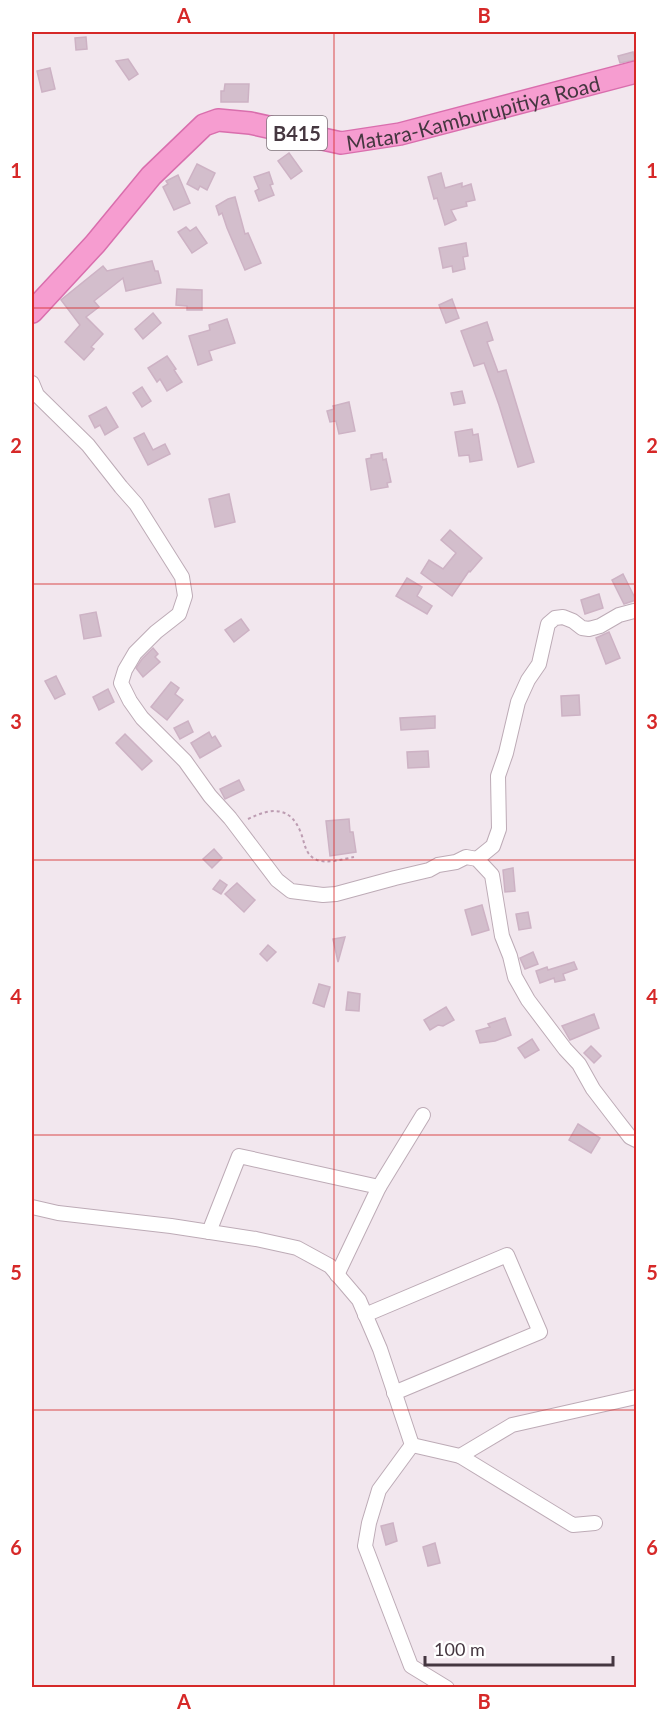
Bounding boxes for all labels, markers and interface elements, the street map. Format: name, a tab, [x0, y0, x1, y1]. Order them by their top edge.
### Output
text: A	[176, 3, 191, 27]
text: B	[477, 3, 491, 27]
street label: Matara-Kamburupitiya Road	[344, 70, 602, 155]
road number: B415	[267, 116, 327, 150]
text: 1	[10, 158, 22, 182]
text: 1	[646, 158, 658, 182]
text: 2	[10, 433, 22, 457]
text: 2	[646, 433, 658, 457]
text: 3	[10, 709, 22, 733]
text: 3	[646, 709, 658, 733]
text: 4	[10, 984, 22, 1008]
text: 4	[646, 984, 658, 1008]
text: 5	[10, 1260, 22, 1284]
text: 5	[646, 1260, 658, 1284]
text: 6	[10, 1535, 22, 1559]
text: 6	[646, 1535, 658, 1559]
scale bar	[425, 1629, 612, 1667]
text: 100 m	[434, 1638, 485, 1660]
text: A	[176, 1689, 191, 1713]
text: B	[477, 1689, 491, 1713]

